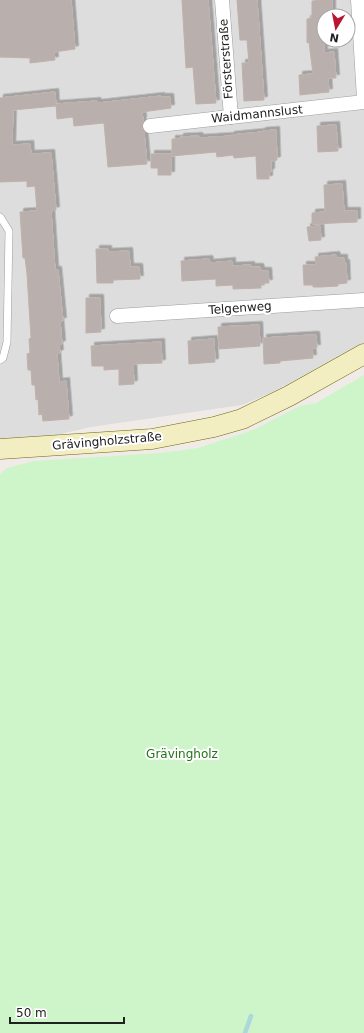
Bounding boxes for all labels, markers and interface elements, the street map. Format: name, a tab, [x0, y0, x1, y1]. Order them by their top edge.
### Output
north arrow	[316, 8, 356, 48]
street label: Försterstraße	[216, 19, 236, 99]
text: N	[329, 30, 340, 45]
street label: Waidmannslust	[211, 102, 304, 126]
street label: Telgenweg	[207, 299, 272, 317]
street label: Grävingholzstraße	[52, 429, 162, 453]
park label: Grävingholz	[146, 747, 218, 761]
scale bar	[10, 999, 124, 1025]
text: 50 m	[16, 1006, 47, 1020]

